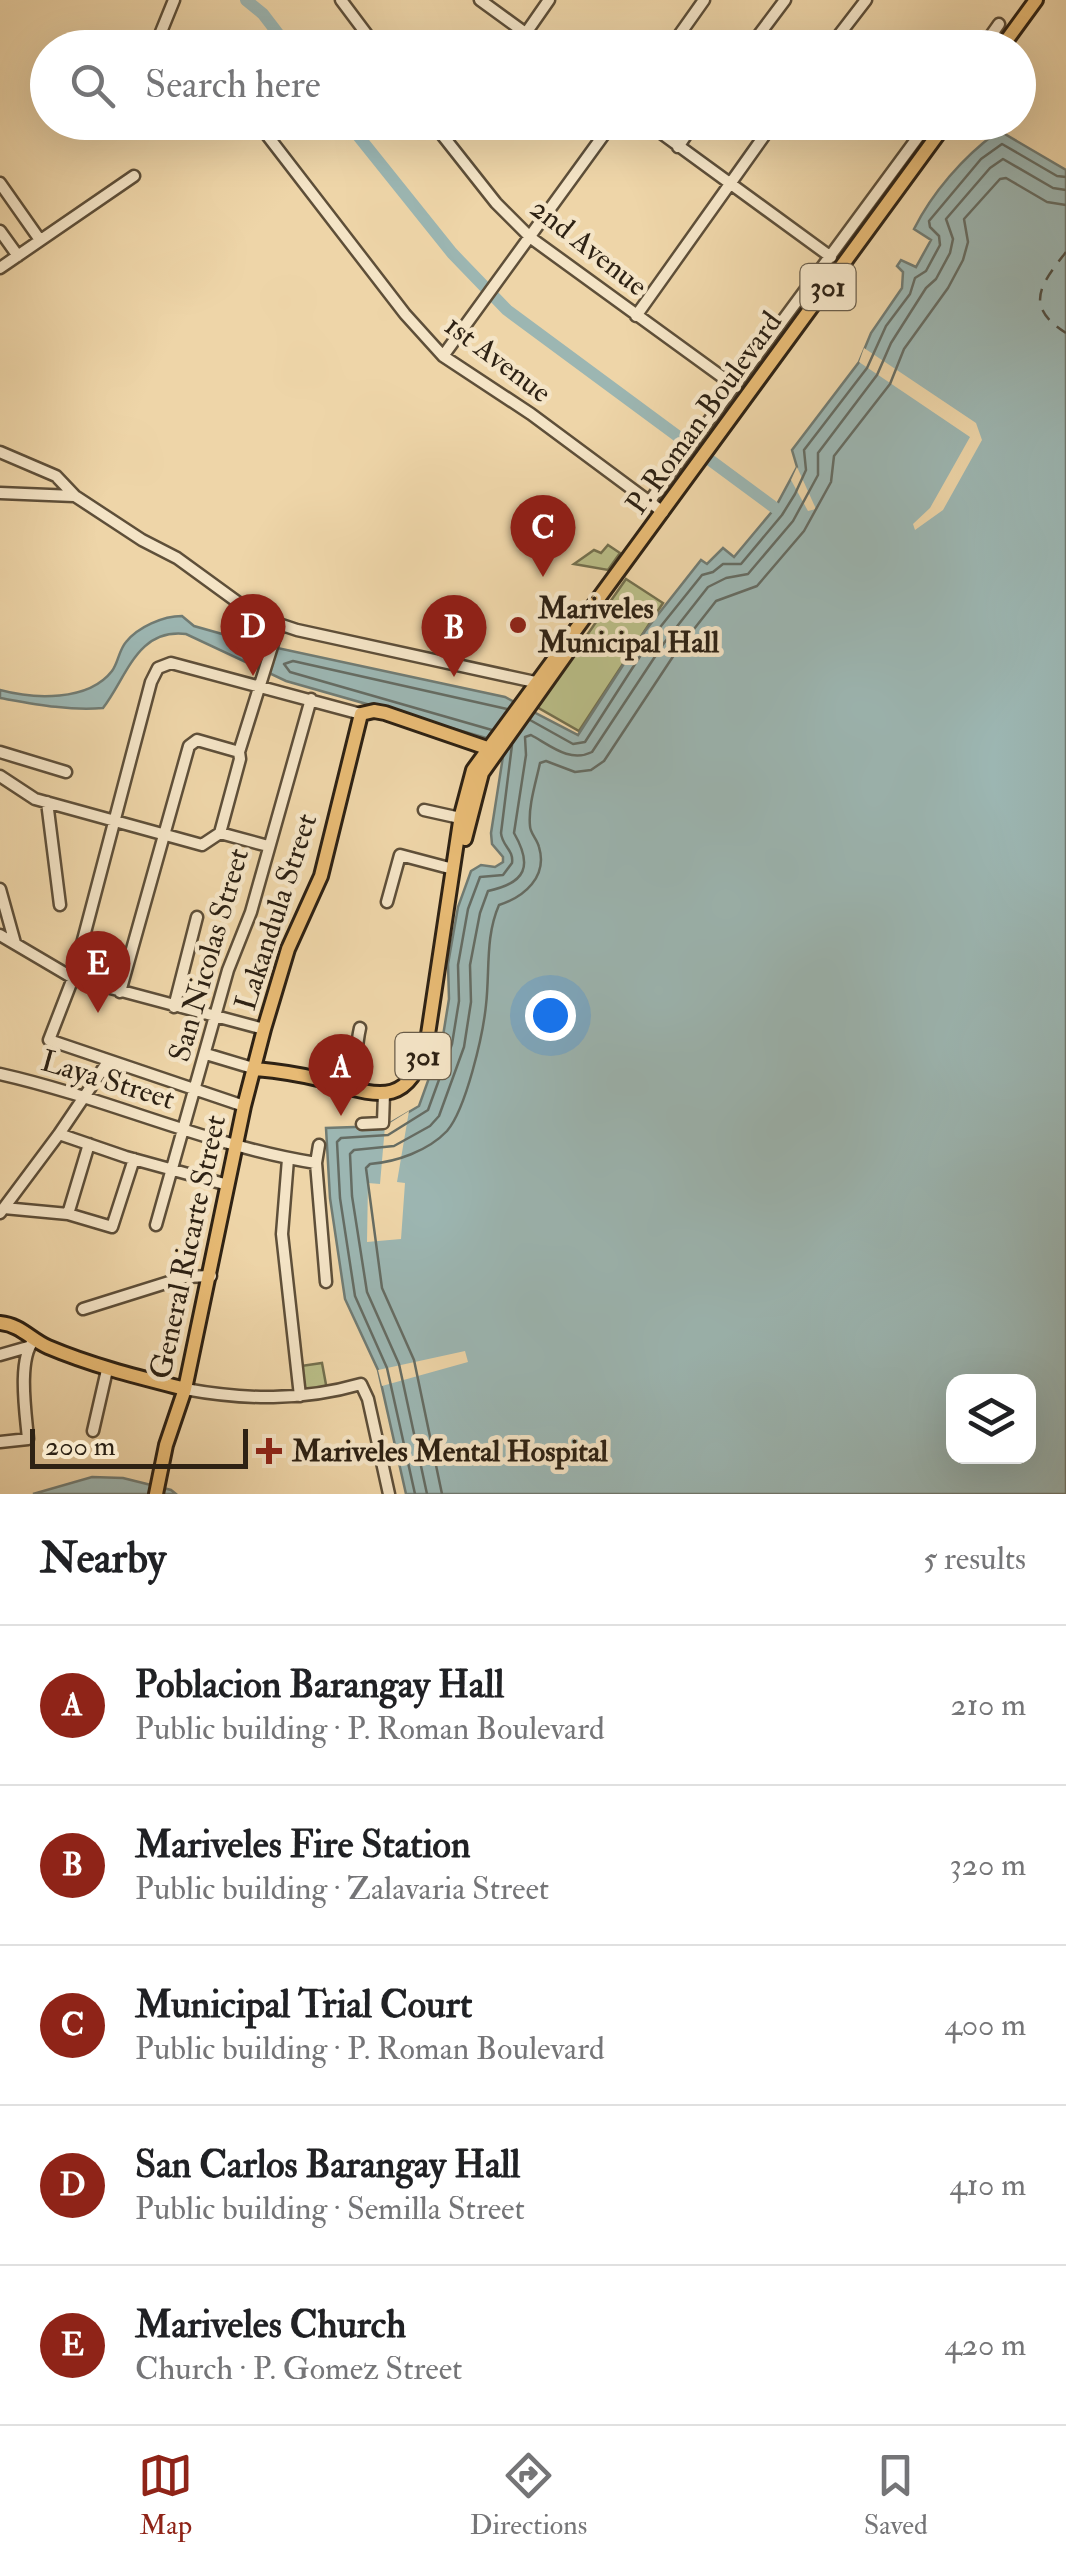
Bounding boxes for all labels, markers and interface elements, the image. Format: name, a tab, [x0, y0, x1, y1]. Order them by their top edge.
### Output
search box	[30, 30, 1036, 140]
icon: search	[65, 58, 120, 113]
text: Search here	[145, 61, 321, 109]
street label: 2nd Avenue	[523, 190, 655, 304]
road number: 301	[800, 264, 856, 310]
street label: P. Roman Boulevard	[618, 304, 790, 522]
street label: 1st Avenue	[437, 307, 559, 411]
pin: C	[510, 494, 576, 577]
place label: Mariveles Municipal Hall	[537, 590, 719, 661]
pin: D	[220, 594, 286, 676]
pin: B	[422, 594, 486, 677]
marker: Mariveles Municipal Hall	[507, 614, 529, 636]
street label: Lakandula Street	[227, 809, 325, 1015]
street label: San Nicolas Street	[161, 844, 257, 1066]
pin: E	[66, 930, 130, 1013]
your location	[525, 990, 576, 1041]
road number: 301	[396, 1033, 450, 1079]
pin: A	[308, 1034, 374, 1116]
street label: Laya Street	[37, 1042, 180, 1118]
street label: General Ricarte Street	[142, 1111, 234, 1382]
map controls	[946, 1374, 1036, 1464]
button: layers	[946, 1374, 1036, 1464]
scale bar	[30, 1424, 248, 1468]
text: 200 m	[45, 1429, 116, 1464]
place label: Mariveles Mental Hospital	[291, 1433, 608, 1470]
marker: Mariveles Mental Hospital	[256, 1438, 282, 1464]
text: Nearby	[40, 1533, 166, 1585]
text: 5 results	[923, 1539, 1026, 1579]
text: Poblacion Barangay Hall	[135, 1661, 504, 1709]
text: A	[62, 1685, 83, 1725]
text: 210 m	[951, 1685, 1026, 1725]
text: Public building · P. Roman Boulevard	[135, 1709, 605, 1749]
text: Mariveles Fire Station	[135, 1821, 470, 1869]
text: B	[62, 1845, 83, 1885]
text: 320 m	[950, 1845, 1026, 1885]
text: Public building · Zalavaria Street	[135, 1869, 549, 1909]
text: Municipal Trial Court	[135, 1981, 472, 2029]
text: C	[61, 2005, 84, 2045]
text: 400 m	[944, 2005, 1026, 2045]
text: Public building · P. Roman Boulevard	[135, 2029, 605, 2069]
text: San Carlos Barangay Hall	[135, 2141, 520, 2189]
text: D	[59, 2165, 86, 2205]
text: 410 m	[950, 2165, 1026, 2205]
text: Public building · Semilla Street	[135, 2189, 525, 2229]
text: Mariveles Church	[135, 2301, 406, 2349]
text: E	[61, 2325, 84, 2365]
text: 420 m	[945, 2325, 1026, 2365]
text: Church · P. Gomez Street	[135, 2349, 462, 2389]
tab: Map	[138, 2448, 193, 2543]
tab: Directions	[470, 2448, 587, 2543]
tab: Saved	[864, 2448, 928, 2543]

